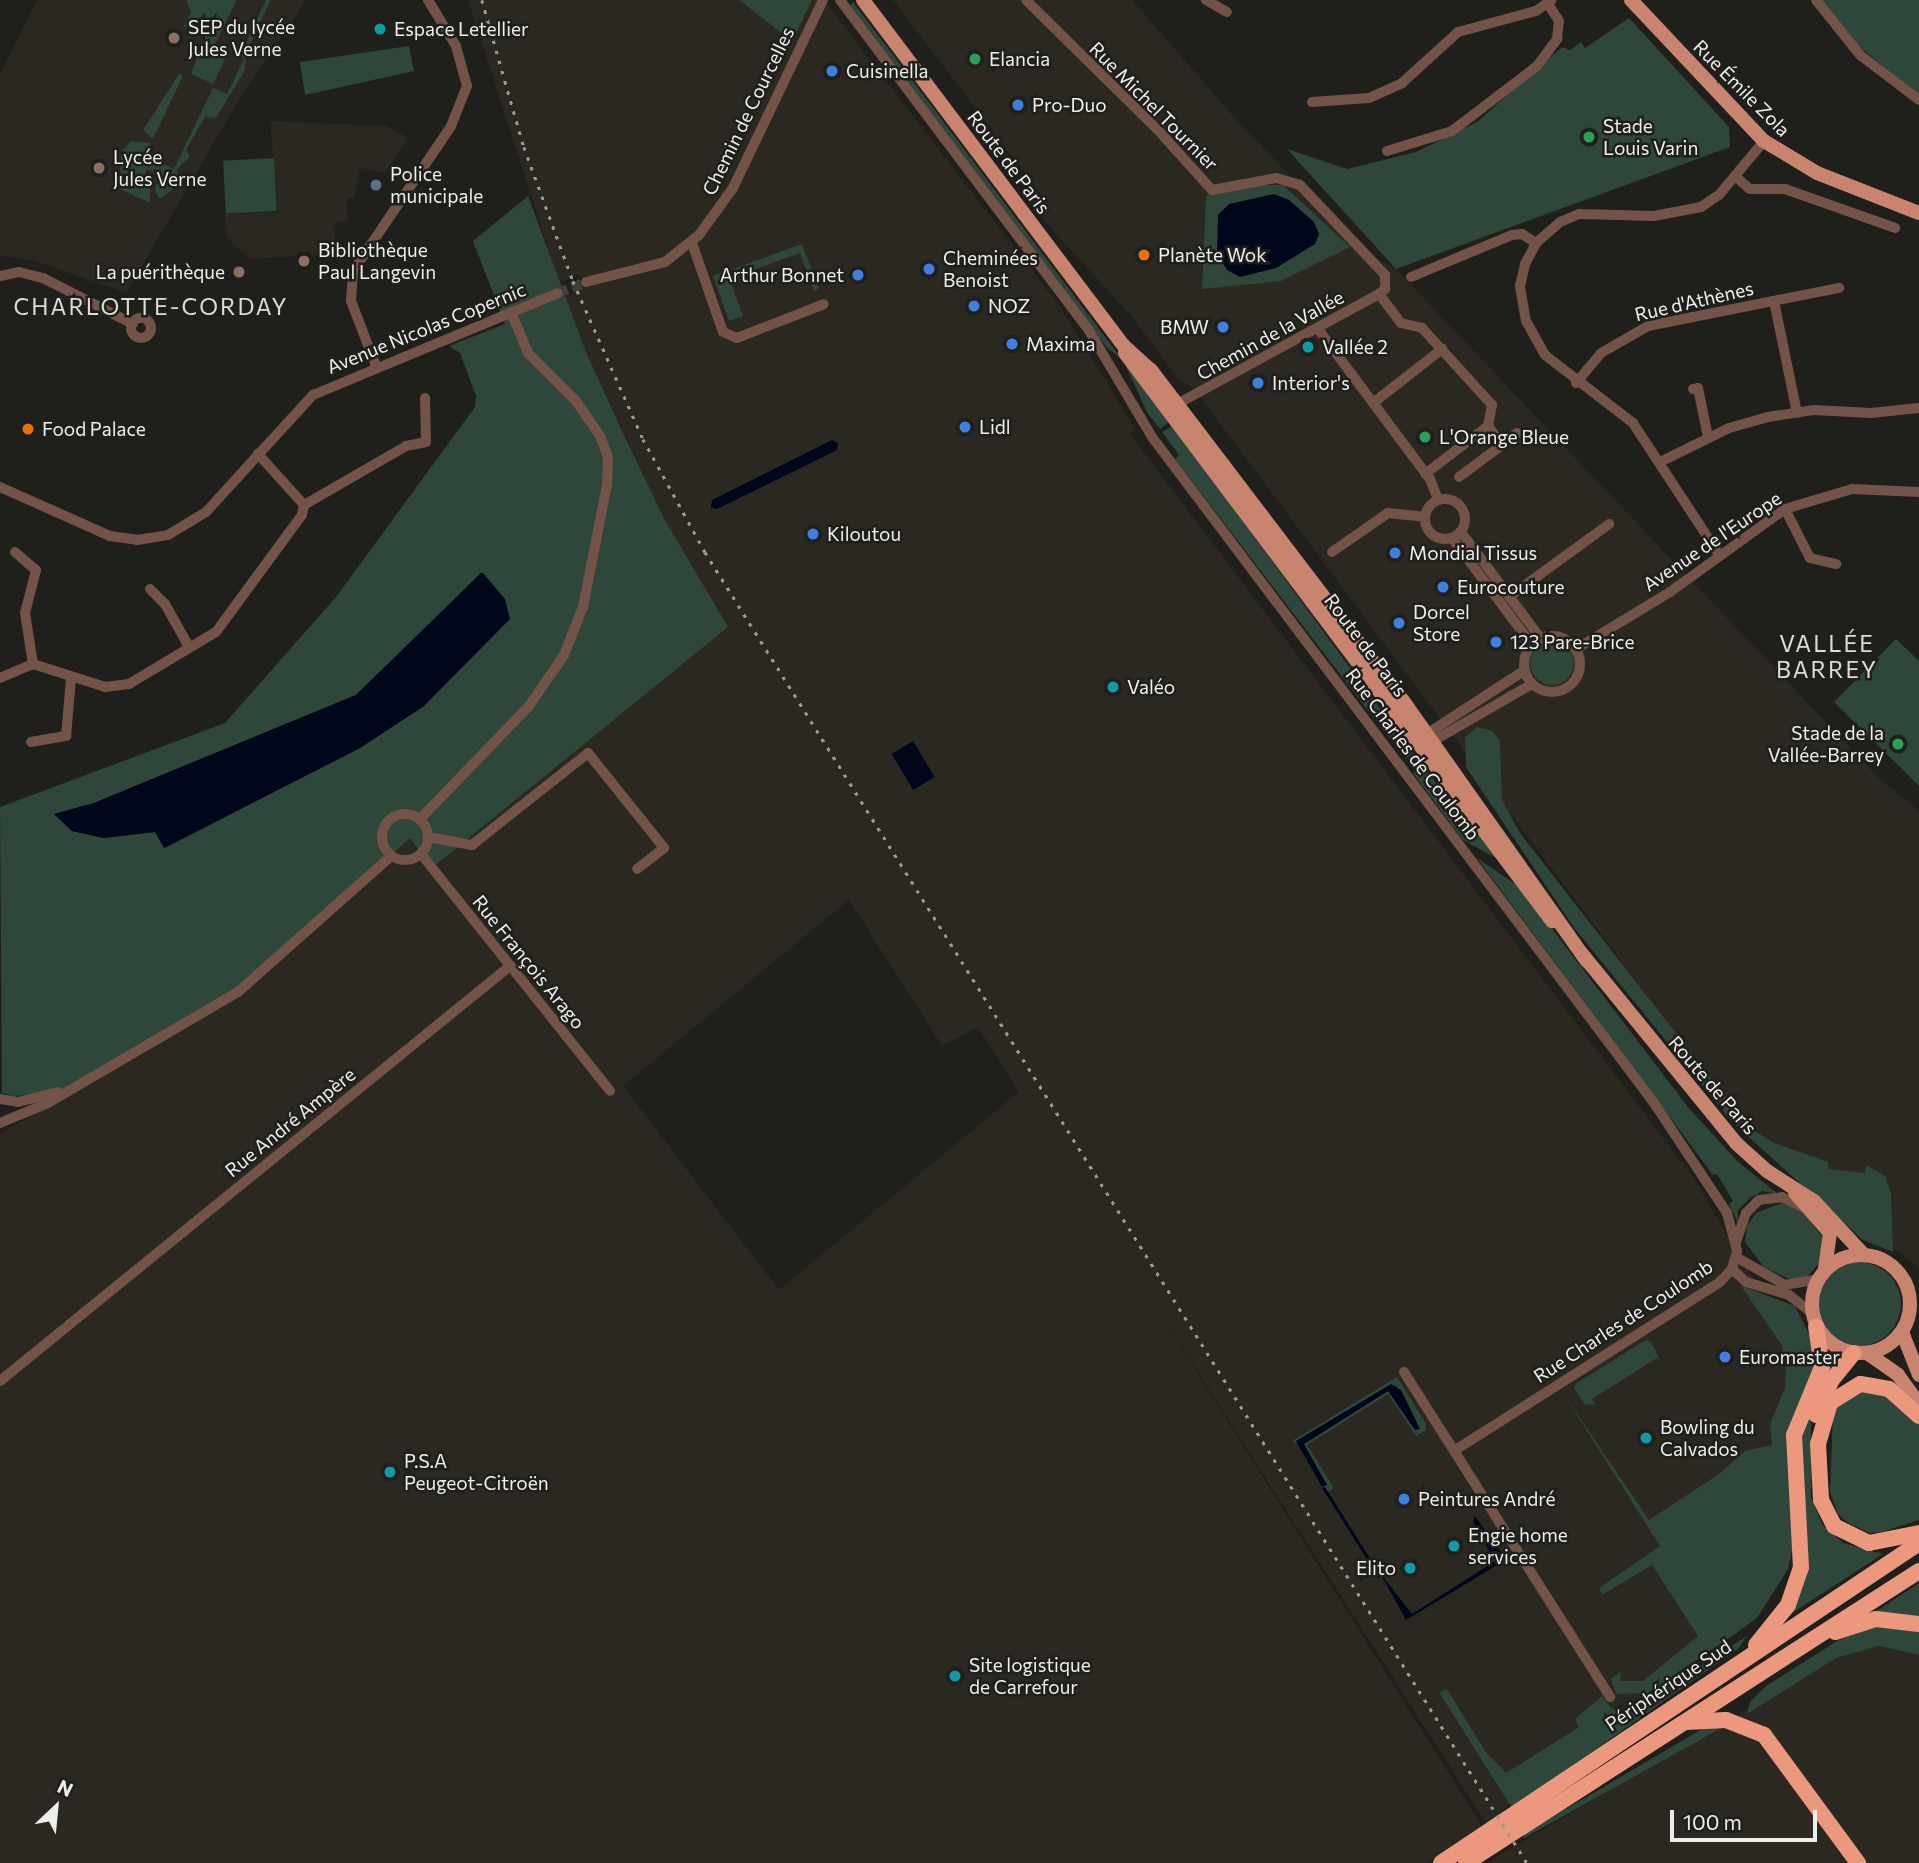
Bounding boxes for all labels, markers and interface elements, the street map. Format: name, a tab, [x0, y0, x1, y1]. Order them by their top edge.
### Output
place label: SEP du lycée Jules Verne	[188, 16, 295, 60]
place label: Espace Letellier	[394, 18, 529, 40]
marker: Espace Letellier	[372, 21, 388, 37]
street label: Chemin de Courcelles	[697, 23, 799, 199]
marker: SEP du lycée Jules Verne	[166, 30, 182, 46]
street label: Rue Émile Zola	[1689, 35, 1795, 141]
street label: Rue Michel Tournier	[1085, 37, 1223, 175]
place label: Elancia	[989, 48, 1050, 70]
marker: Elancia	[967, 51, 983, 67]
place label: Cuisinella	[846, 60, 929, 82]
marker: Cuisinella	[824, 63, 840, 79]
place label: Pro-Duo	[1032, 94, 1107, 116]
marker: Pro-Duo	[1010, 97, 1026, 113]
street label: Route de Paris	[963, 106, 1055, 218]
place label: Stade Louis Varin	[1603, 115, 1698, 159]
marker: Stade Louis Varin	[1581, 129, 1597, 145]
place label: Lycée Jules Verne	[113, 146, 207, 190]
marker: Lycée Jules Verne	[91, 160, 107, 176]
place label: Police municipale	[390, 163, 483, 207]
marker: Police municipale	[368, 177, 384, 193]
place label: Bibliothèque Paul Langevin	[318, 239, 436, 283]
place label: Planète Wok	[1158, 244, 1266, 266]
place label: Cheminées Benoist	[943, 247, 1038, 291]
marker: Planète Wok	[1136, 247, 1152, 263]
marker: Bibliothèque Paul Langevin	[296, 253, 312, 269]
place label: La puérithèque	[96, 261, 225, 283]
marker: Cheminées Benoist	[921, 261, 937, 277]
marker: La puérithèque	[231, 264, 247, 280]
place label: Arthur Bonnet	[720, 264, 844, 286]
marker: Arthur Bonnet	[850, 267, 866, 283]
street label: Rue d'Athènes	[1632, 276, 1756, 326]
street label: Avenue Nicolas Copernic	[323, 278, 529, 378]
street label: Chemin de la Vallée	[1192, 285, 1348, 385]
district label: CHARLOTTE-CORDAY	[16, 292, 286, 320]
place label: NOZ	[988, 295, 1030, 317]
marker: NOZ	[966, 298, 982, 314]
place label: BMW	[1160, 316, 1209, 338]
marker: BMW	[1215, 319, 1231, 335]
place label: Maxima	[1026, 333, 1095, 355]
marker: Maxima	[1004, 336, 1020, 352]
place label: Vallée 2	[1322, 336, 1388, 358]
marker: Vallée 2	[1300, 339, 1316, 355]
place label: Interior's	[1272, 372, 1350, 394]
marker: Interior's	[1250, 375, 1266, 391]
place label: Lidl	[979, 416, 1011, 438]
place label: Food Palace	[42, 418, 146, 440]
marker: Lidl	[957, 419, 973, 435]
marker: Food Palace	[20, 421, 36, 437]
place label: L'Orange Bleue	[1439, 426, 1569, 448]
marker: L'Orange Bleue	[1417, 429, 1433, 445]
street label: Avenue de l'Europe	[1638, 486, 1786, 596]
place label: Kiloutou	[827, 523, 901, 545]
marker: Kiloutou	[805, 526, 821, 542]
place label: Mondial Tissus	[1409, 542, 1537, 564]
marker: Mondial Tissus	[1387, 545, 1403, 561]
place label: Eurocouture	[1457, 576, 1565, 598]
marker: Eurocouture	[1435, 579, 1451, 595]
street label: Route de Paris	[1320, 589, 1412, 701]
place label: Dorcel Store	[1413, 601, 1470, 645]
marker: Dorcel Store	[1391, 615, 1407, 631]
district label: VALLÉE BARREY	[1777, 629, 1877, 683]
place label: 123 Pare-Brice	[1510, 631, 1634, 653]
marker: 123 Pare-Brice	[1488, 634, 1504, 650]
street label: Rue Charles de Coulomb	[1341, 664, 1485, 844]
place label: Valéo	[1127, 676, 1175, 698]
marker: Valéo	[1105, 679, 1121, 695]
place label: Stade de la Vallée-Barrey	[1768, 722, 1884, 766]
marker: Stade de la Vallée-Barrey	[1890, 736, 1906, 752]
street label: Rue François Arago	[468, 890, 590, 1034]
street label: Route de Paris	[1664, 1031, 1762, 1139]
street label: Rue André Ampère	[220, 1062, 360, 1182]
street label: Rue Charles de Coulomb	[1529, 1255, 1717, 1387]
place label: Euromaster	[1739, 1346, 1840, 1368]
marker: Euromaster	[1717, 1349, 1733, 1365]
place label: Bowling du Calvados	[1660, 1416, 1755, 1460]
marker: Bowling du Calvados	[1638, 1430, 1654, 1446]
place label: P.S.A Peugeot-Citroën	[404, 1450, 549, 1494]
marker: P.S.A Peugeot-Citroën	[382, 1464, 398, 1480]
place label: Peintures André	[1418, 1488, 1556, 1510]
marker: Peintures André	[1396, 1491, 1412, 1507]
place label: Engie home services	[1468, 1524, 1568, 1568]
marker: Engie home services	[1446, 1538, 1462, 1554]
place label: Elito	[1356, 1557, 1396, 1579]
marker: Elito	[1402, 1560, 1418, 1576]
street label: Périphérique Sud	[1601, 1634, 1735, 1736]
place label: Site logistique de Carrefour	[969, 1654, 1091, 1698]
marker: Site logistique de Carrefour	[947, 1668, 963, 1684]
north arrow	[21, 1772, 91, 1842]
text: N	[54, 1774, 77, 1801]
scale bar	[1674, 1797, 1821, 1841]
text: 100 m	[1683, 1809, 1742, 1834]

